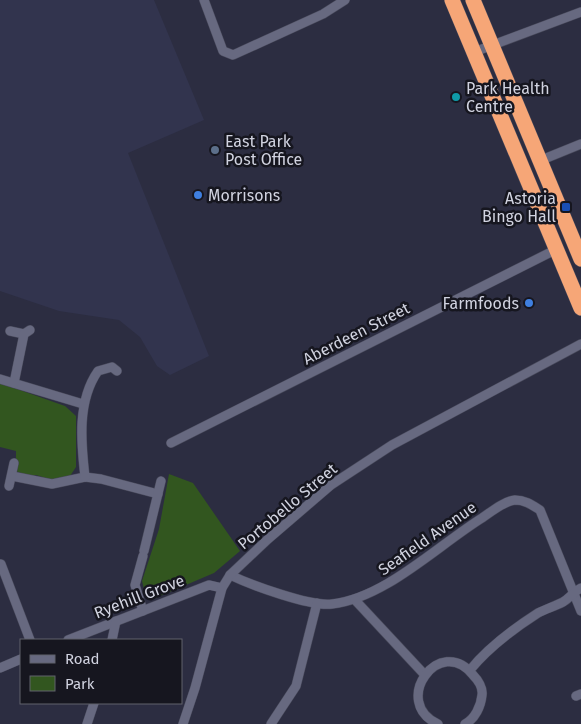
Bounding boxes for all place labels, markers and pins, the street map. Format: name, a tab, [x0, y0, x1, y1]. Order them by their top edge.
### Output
place label: Park Health Centre	[466, 79, 550, 116]
marker: Park Health Centre	[450, 91, 462, 103]
place label: East Park Post Office	[225, 132, 302, 169]
marker: East Park Post Office	[209, 144, 221, 156]
place label: Morrisons	[208, 186, 280, 205]
marker: Morrisons	[192, 189, 204, 201]
place label: Astoria Bingo Hall	[482, 189, 556, 226]
marker: Astoria Bingo Hall	[560, 201, 572, 213]
place label: Farmfoods	[443, 294, 519, 313]
marker: Farmfoods	[523, 297, 535, 309]

